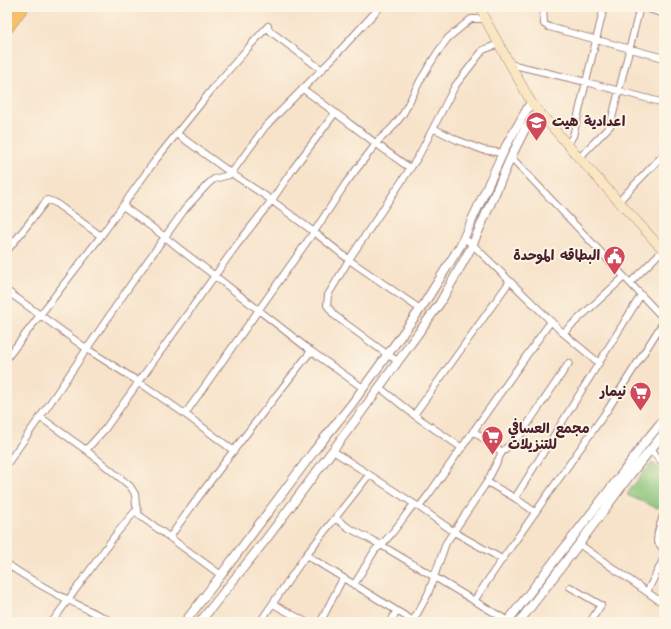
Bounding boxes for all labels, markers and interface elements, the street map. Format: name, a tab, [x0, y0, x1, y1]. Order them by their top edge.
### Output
school or university icon: اعدادية هيت	[523, 109, 549, 142]
place label: اعدادية هيت	[552, 112, 626, 132]
public building icon: البطاقه الموحدة	[602, 243, 628, 276]
place label: البطاقه الموحدة	[513, 246, 600, 266]
supermarket icon: نيمار	[628, 379, 654, 412]
place label: نيمار	[599, 382, 626, 402]
place label: مجمع العسافي للتنزيلات	[508, 418, 590, 455]
supermarket icon: مجمع العسافي للتنزيلات	[479, 424, 505, 457]

